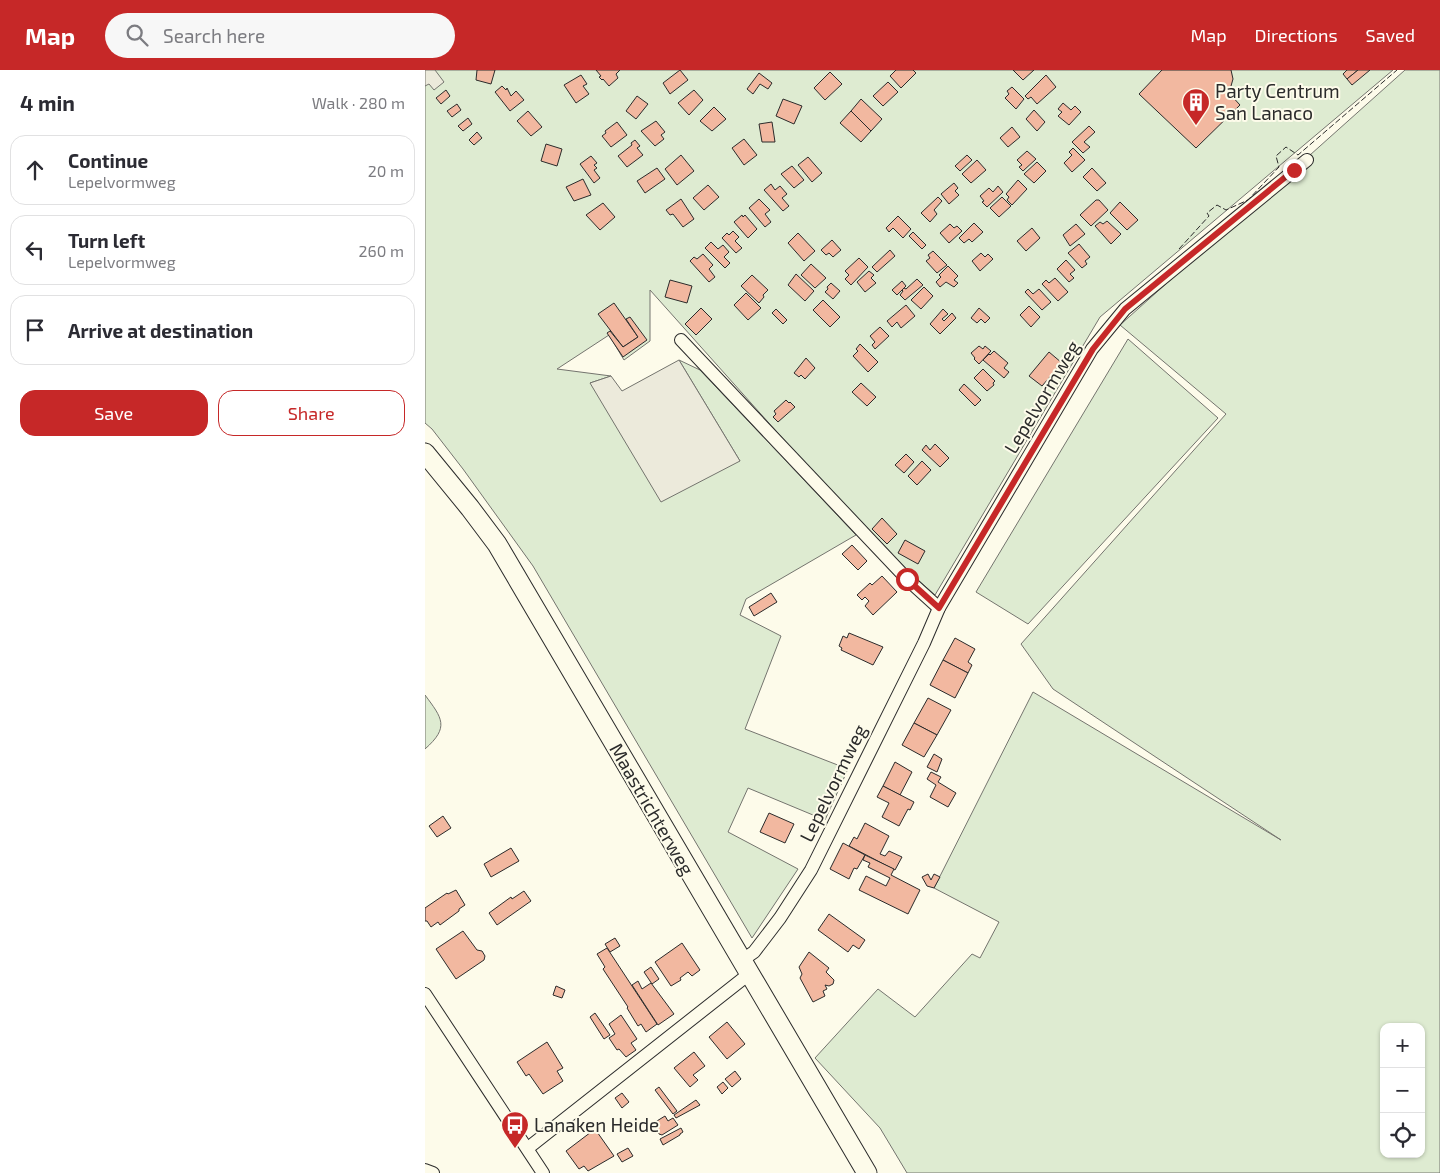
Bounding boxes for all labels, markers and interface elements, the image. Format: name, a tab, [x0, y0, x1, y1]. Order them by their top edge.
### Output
search box	[105, 13, 455, 58]
text: Map	[25, 21, 75, 50]
icon: search	[123, 21, 151, 49]
text: Search here	[163, 24, 265, 47]
text: Map	[1190, 24, 1227, 46]
text: Directions	[1255, 24, 1338, 46]
text: Saved	[1366, 24, 1415, 46]
place label: Party Centrum San Lanaco	[1215, 79, 1340, 124]
building icon: Party Centrum San Lanaco	[1181, 87, 1211, 126]
text: 4 min	[20, 90, 75, 115]
text: Walk · 280 m	[312, 93, 405, 112]
text: Continue	[68, 149, 148, 172]
icon: ahead	[21, 156, 49, 184]
route end	[1283, 159, 1306, 182]
text: 20 m	[368, 161, 404, 180]
text: Lepelvormweg	[68, 172, 176, 191]
text: Turn left	[68, 229, 145, 252]
icon: left	[21, 236, 49, 264]
text: 260 m	[359, 241, 404, 260]
text: Lepelvormweg	[68, 252, 176, 271]
icon: arrive	[21, 316, 49, 344]
text: Arrive at destination	[68, 319, 253, 342]
street label: Lepelvormweg	[999, 336, 1085, 457]
button: Save	[20, 390, 208, 436]
button: Share	[218, 390, 405, 436]
route start	[896, 568, 919, 591]
street label: Lepelvormweg	[794, 720, 871, 845]
street label: Maastrichterweg	[605, 739, 700, 879]
map controls	[1380, 1023, 1425, 1158]
button: +	[1380, 1023, 1425, 1068]
button: −	[1380, 1068, 1425, 1113]
bus stop icon: Lanaken Heide	[500, 1110, 530, 1149]
place label: Lanaken Heide	[534, 1113, 659, 1136]
button: locate	[1380, 1113, 1425, 1158]

